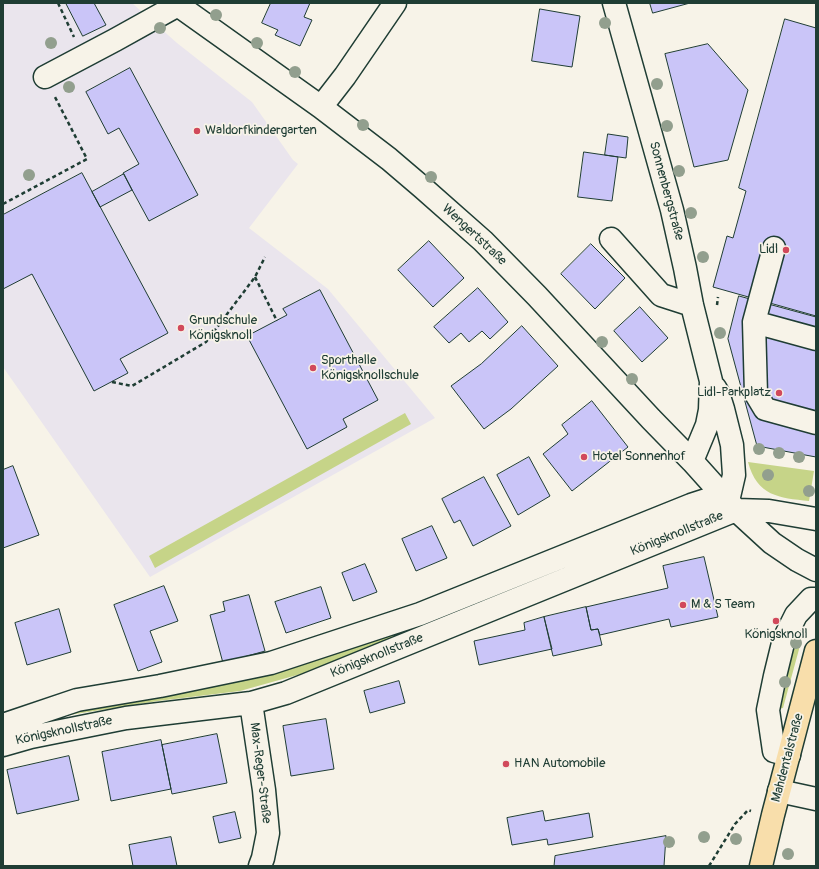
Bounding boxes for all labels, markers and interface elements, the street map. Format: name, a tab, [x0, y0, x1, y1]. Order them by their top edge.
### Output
place label: Waldorfkindergarten	[205, 123, 317, 139]
marker: Waldorfkindergarten	[192, 126, 202, 136]
street label: Sonnenbergstraße	[645, 140, 687, 242]
street label: Wengertstraße	[438, 201, 510, 269]
place label: Lidl	[759, 242, 778, 258]
marker: Lidl	[781, 245, 791, 255]
place label: Grundschule Königsknoll	[189, 313, 257, 344]
marker: Grundschule Königsknoll	[176, 323, 186, 333]
place label: Sporthalle Königsknollschule	[321, 353, 419, 384]
marker: Sporthalle Königsknollschule	[308, 363, 318, 373]
place label: Lidl-Parkplatz	[697, 385, 771, 401]
marker: Lidl-Parkplatz	[774, 388, 784, 398]
place label: Hotel Sonnenhof	[592, 449, 686, 465]
marker: Hotel Sonnenhof	[579, 452, 589, 462]
street label: Königsknollstraße	[628, 508, 726, 560]
place label: M & S Team	[691, 597, 755, 613]
marker: M & S Team	[678, 600, 688, 610]
marker: Königsknoll	[771, 616, 781, 626]
place label: Königsknoll	[744, 627, 808, 643]
street label: Königsknollstraße	[328, 630, 426, 682]
street label: Mahdentalstraße	[769, 712, 807, 804]
street label: Königsknollstraße	[14, 713, 114, 749]
street label: Max-Reger-Straße	[246, 722, 274, 824]
place label: HAN Automobile	[514, 756, 605, 772]
marker: HAN Automobile	[501, 759, 511, 769]

